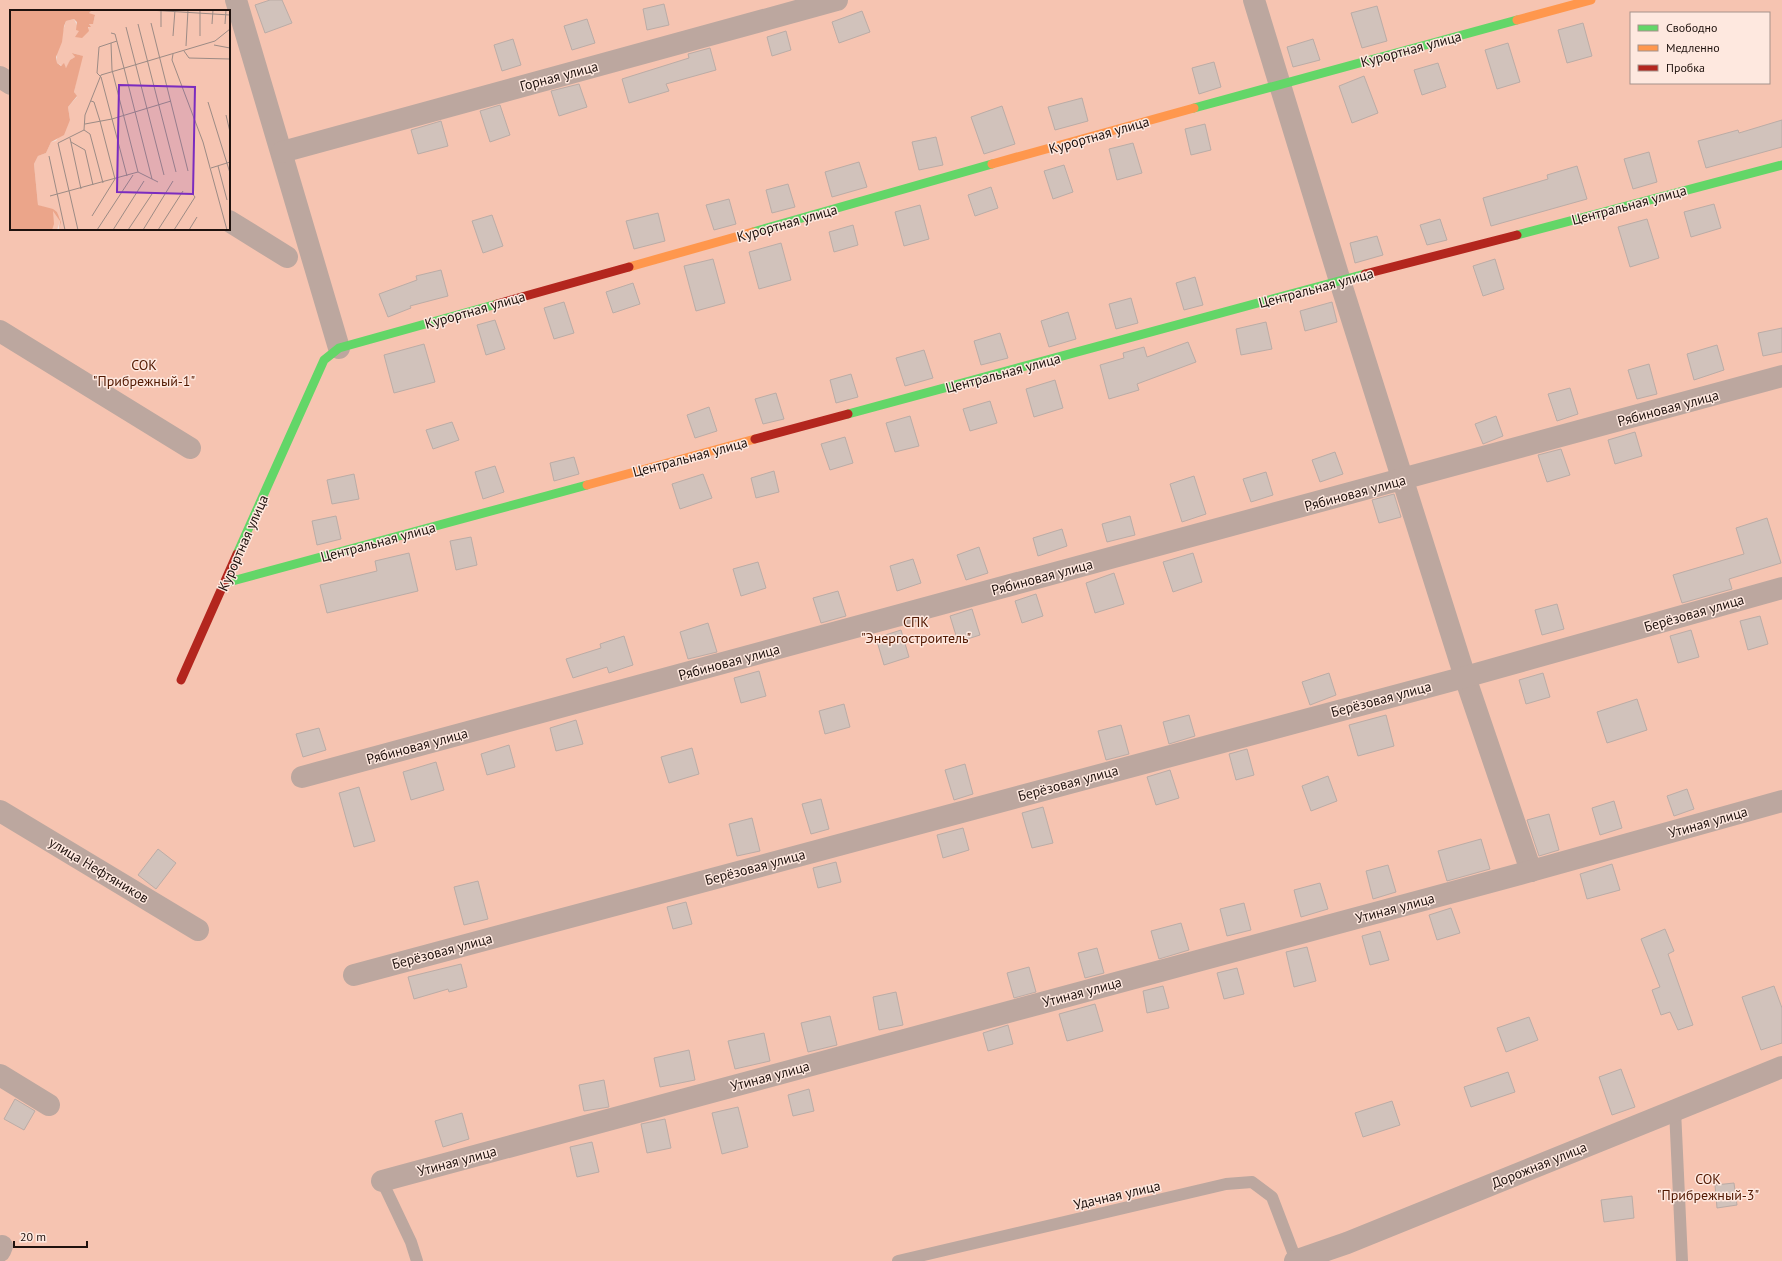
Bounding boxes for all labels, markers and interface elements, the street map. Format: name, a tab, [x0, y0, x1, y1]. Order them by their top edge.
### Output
inset map	[10, 10, 230, 230]
legend	[1630, 12, 1770, 84]
text: Свободно	[1666, 20, 1717, 35]
street label: Курортная улица	[1359, 27, 1463, 71]
text: Медленно	[1666, 40, 1720, 55]
street label: Горная улица	[518, 57, 600, 95]
text: Пробка	[1666, 60, 1705, 75]
street label: Курортная улица	[1047, 112, 1151, 158]
street label: Центральная улица	[1570, 181, 1688, 229]
street label: Курортная улица	[735, 200, 839, 246]
street label: Центральная улица	[1257, 264, 1375, 312]
street label: Курортная улица	[423, 287, 527, 333]
street label: Центральная улица	[944, 349, 1062, 397]
park label: СОК "Прибрежный-1"	[93, 356, 195, 390]
street label: Рябиновая улица	[1615, 386, 1721, 430]
street label: Центральная улица	[631, 433, 749, 481]
street label: Рябиновая улица	[1302, 471, 1408, 515]
street label: Курортная улица	[214, 492, 272, 594]
street label: Центральная улица	[319, 518, 437, 566]
street label: Рябиновая улица	[989, 555, 1095, 599]
street label: Берёзовая улица	[1642, 590, 1746, 636]
park label: СПК "Энергостроитель"	[861, 613, 971, 647]
street label: Рябиновая улица	[676, 640, 782, 684]
street label: Берёзовая улица	[1329, 677, 1433, 721]
street label: Рябиновая улица	[364, 724, 470, 768]
street label: Берёзовая улица	[1016, 761, 1120, 805]
street label: Утиная улица	[1666, 802, 1750, 842]
street label: улица Нефтяников	[46, 833, 152, 907]
street label: Берёзовая улица	[703, 845, 807, 889]
street label: Утиная улица	[1353, 889, 1437, 927]
street label: Берёзовая улица	[390, 929, 494, 973]
street label: Утиная улица	[1040, 973, 1124, 1011]
street label: Утиная улица	[728, 1057, 812, 1095]
street label: Дорожная улица	[1489, 1138, 1589, 1192]
street label: Утиная улица	[415, 1142, 499, 1180]
park label: СОК "Прибрежный-3"	[1657, 1170, 1759, 1204]
street label: Удачная улица	[1072, 1176, 1162, 1214]
scale bar	[14, 1223, 87, 1249]
text: 20 m	[20, 1229, 46, 1244]

